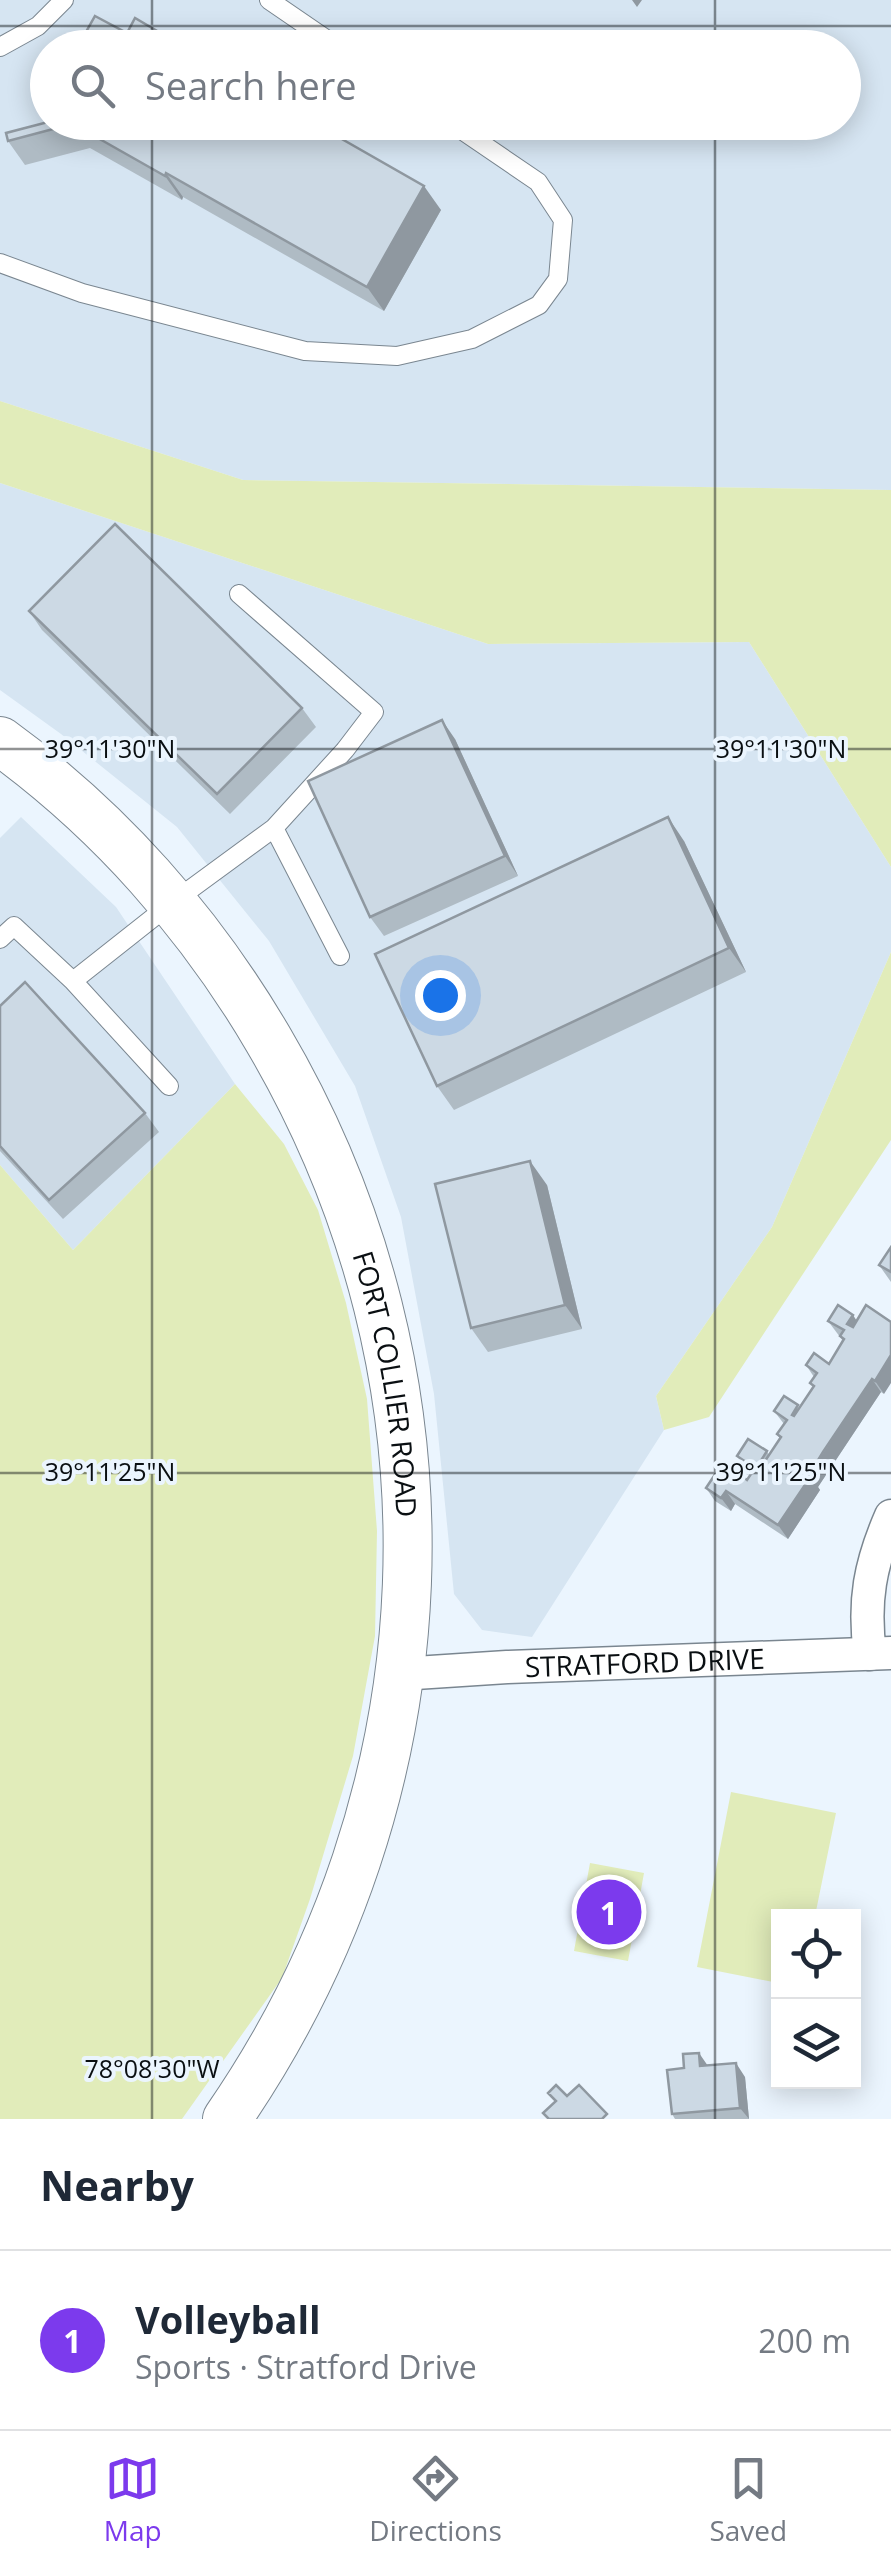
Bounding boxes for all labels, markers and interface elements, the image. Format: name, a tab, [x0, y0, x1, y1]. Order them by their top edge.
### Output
search box	[30, 30, 861, 140]
icon: search	[65, 58, 120, 113]
text: Search here	[145, 59, 357, 111]
text: 39°11'30"N	[45, 731, 175, 765]
text: 39°11'30"N	[716, 731, 846, 765]
your location	[415, 970, 466, 1021]
street label: FORT COLLIER ROAD	[345, 1246, 426, 1518]
text: 39°11'25"N	[45, 1454, 175, 1488]
text: 39°11'25"N	[716, 1454, 846, 1488]
street label: STRATFORD DRIVE	[524, 1639, 765, 1685]
pin: 1	[576, 1874, 642, 1950]
map controls	[771, 1909, 861, 2089]
button: locate	[771, 1909, 861, 1999]
button: layers	[771, 1999, 861, 2089]
text: 78°08'30"W	[85, 2051, 220, 2085]
text: Nearby	[40, 2156, 194, 2213]
text: Volleyball	[135, 2293, 321, 2345]
text: 1	[63, 2319, 82, 2362]
text: 200 m	[758, 2319, 851, 2362]
text: Sports · Stratford Drive	[135, 2345, 477, 2388]
tab: Map	[104, 2451, 162, 2549]
tab: Directions	[369, 2451, 502, 2549]
tab: Saved	[709, 2451, 787, 2549]

